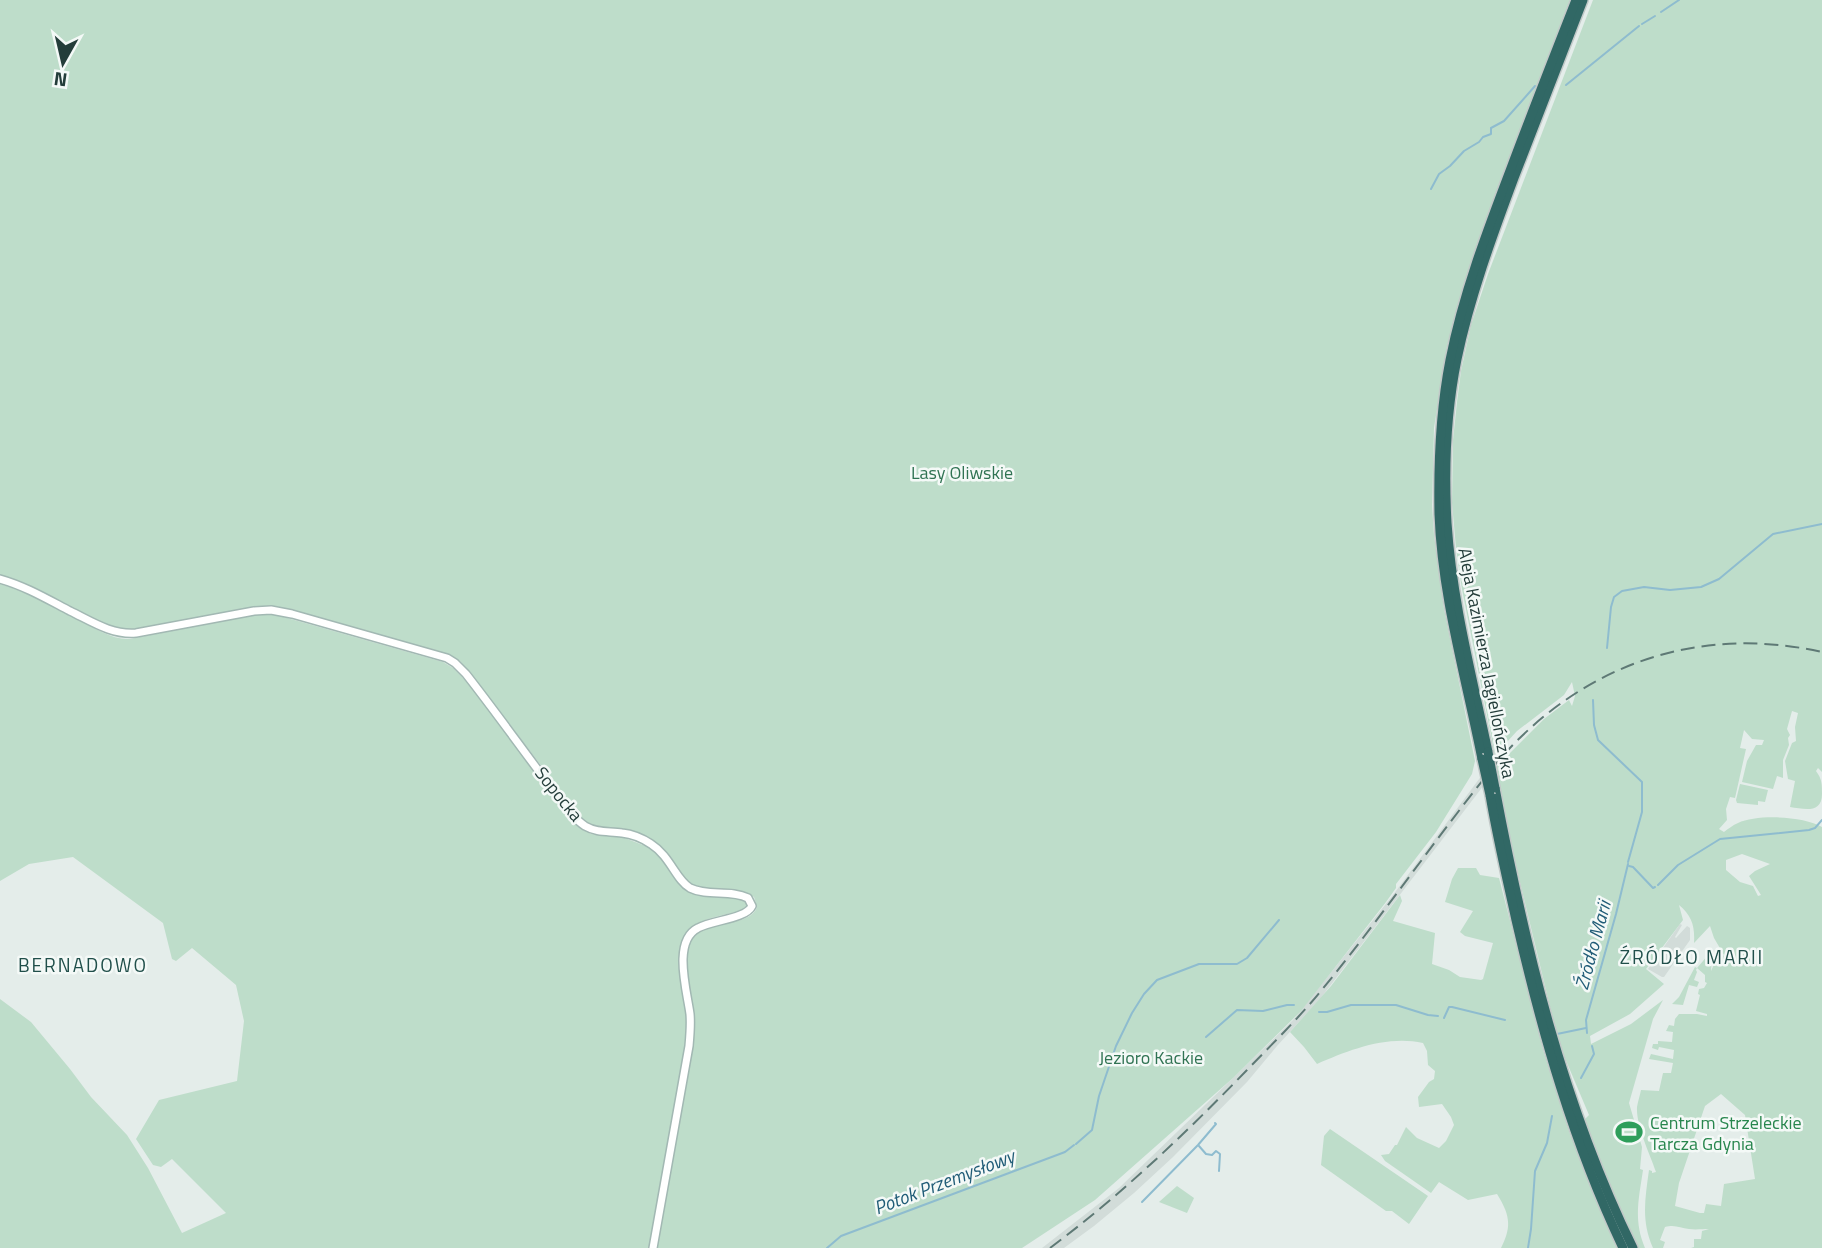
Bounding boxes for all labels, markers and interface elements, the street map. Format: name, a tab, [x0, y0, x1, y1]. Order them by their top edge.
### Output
north arrow	[28, 28, 98, 98]
text: N	[52, 65, 69, 96]
park label: Lasy Oliwskie	[911, 459, 1013, 486]
street label: Aleja Kazimierza Jagiellończyka	[1451, 546, 1523, 780]
street label: Sopocka	[528, 761, 590, 827]
water label: Źródło Marii	[1566, 895, 1618, 993]
district label: ŹRÓDŁO MARII	[1620, 942, 1764, 971]
district label: BERNADOWO	[18, 950, 148, 979]
park label: Jezioro Kackie	[1099, 1044, 1203, 1071]
place label: Centrum Strzeleckie Tarcza Gdynia	[1650, 1109, 1802, 1157]
sports icon: Centrum Strzeleckie Tarcza Gdynia	[1614, 1117, 1644, 1147]
water label: Potok Przemysłowy	[869, 1140, 1021, 1221]

